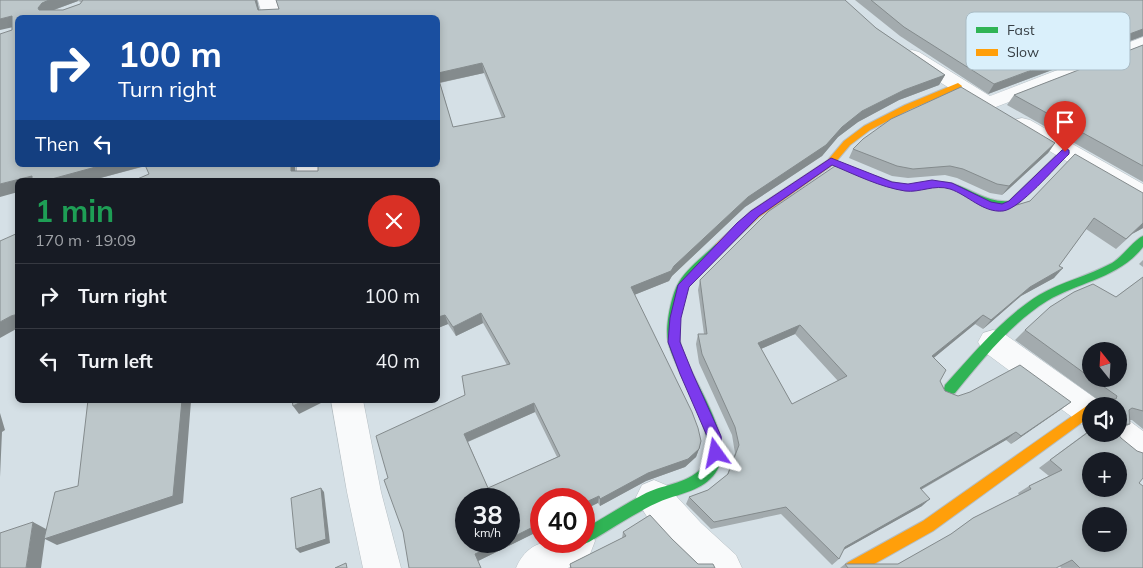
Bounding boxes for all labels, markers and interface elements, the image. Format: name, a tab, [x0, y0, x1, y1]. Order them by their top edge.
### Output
legend	[966, 12, 1130, 70]
text: Fast	[1007, 21, 1035, 39]
text: 100 m	[118, 32, 222, 76]
icon: right	[35, 35, 100, 100]
text: Slow	[1007, 43, 1039, 61]
text: Turn right	[118, 75, 216, 103]
pin	[1044, 101, 1086, 152]
icon: arrive	[1051, 108, 1079, 136]
icon: left	[89, 130, 117, 158]
text: Then	[35, 132, 79, 156]
text: 1 min	[35, 192, 114, 230]
button: close	[368, 195, 420, 247]
text: 170 m · 19:09	[35, 230, 136, 250]
icon: right	[35, 282, 63, 310]
text: Turn right	[78, 284, 167, 308]
text: 100 m	[364, 284, 420, 308]
north arrow	[1082, 342, 1128, 388]
map controls	[1082, 342, 1127, 552]
icon: left	[35, 347, 63, 375]
text: Turn left	[78, 349, 153, 373]
text: 40 m	[376, 349, 420, 373]
button: sound	[1082, 397, 1127, 442]
position arrow	[689, 426, 741, 478]
button: +	[1082, 452, 1127, 497]
speed limit sign: 40	[530, 488, 595, 553]
text: 38	[472, 499, 503, 530]
button: −	[1082, 507, 1127, 552]
text: km/h	[474, 525, 501, 540]

